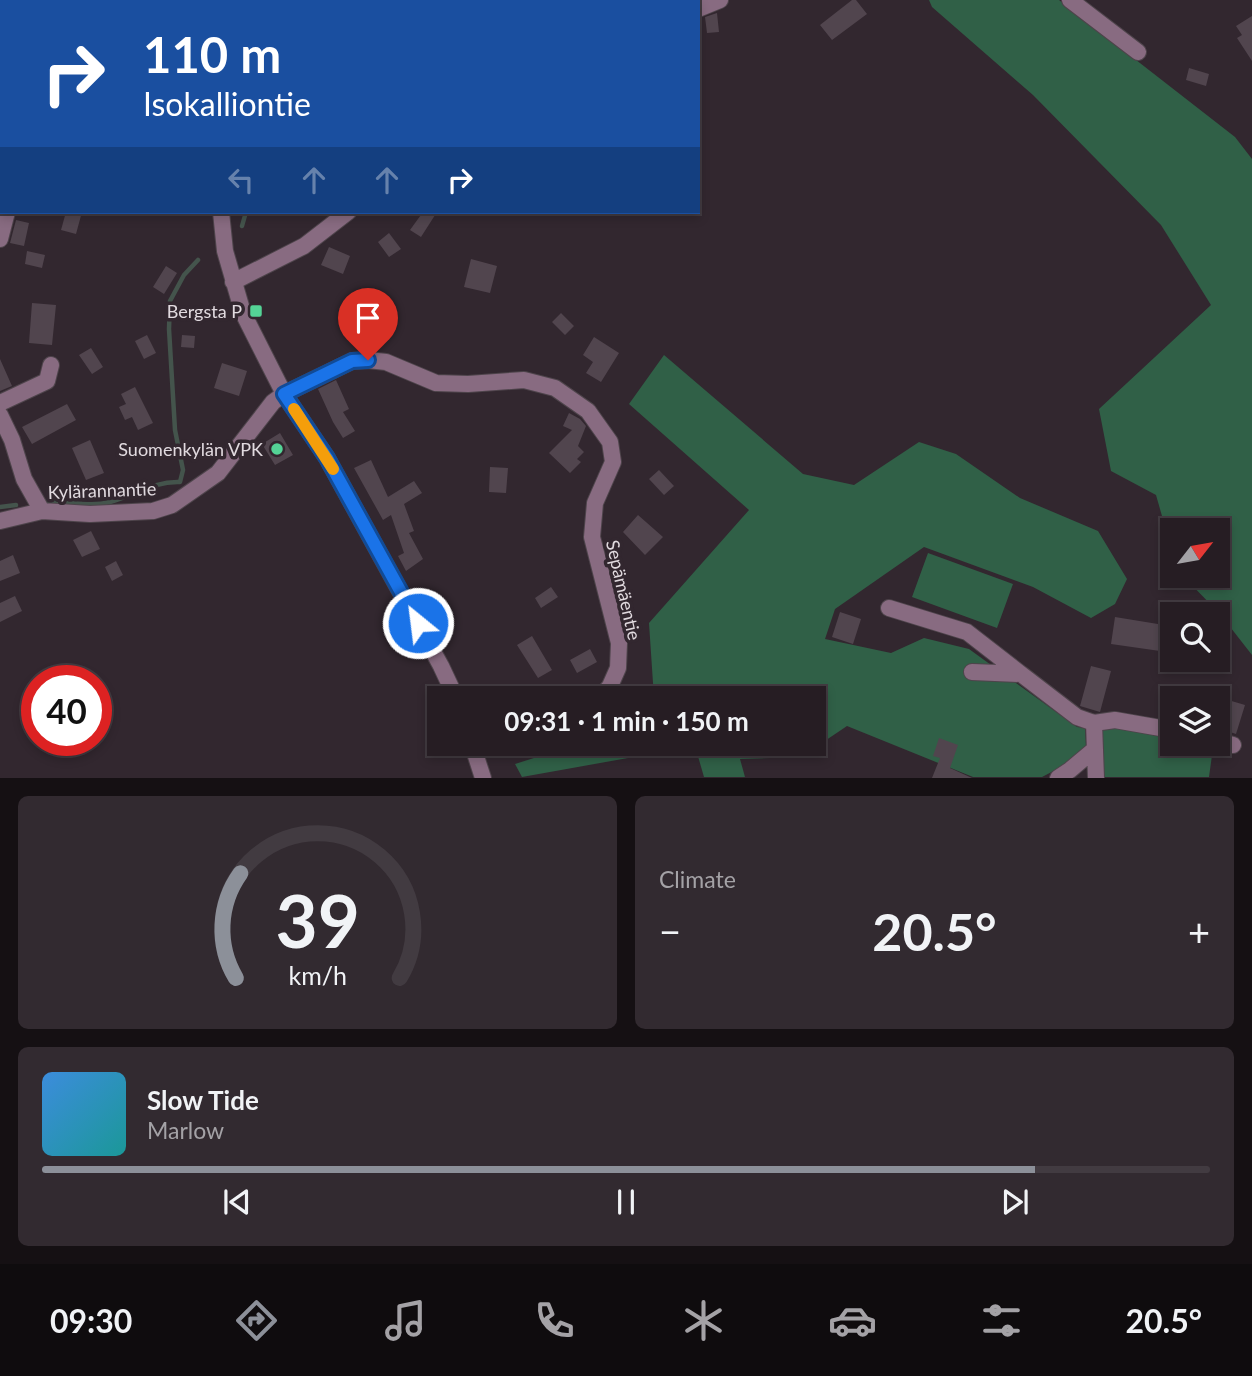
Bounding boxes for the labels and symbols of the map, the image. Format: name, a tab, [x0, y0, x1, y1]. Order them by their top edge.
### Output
pin	[338, 288, 398, 360]
place label: Bergsta P	[167, 300, 242, 322]
marker: Bergsta P	[248, 303, 264, 319]
place label: Suomenkylän VPK	[118, 438, 263, 460]
marker: Suomenkylän VPK	[269, 441, 285, 457]
street label: Kylärannantie	[47, 477, 157, 503]
north arrow	[1160, 518, 1230, 588]
street label: Sepämäentie	[602, 538, 646, 642]
position arrow	[381, 586, 455, 660]
speed limit sign: 40	[21, 665, 112, 756]

